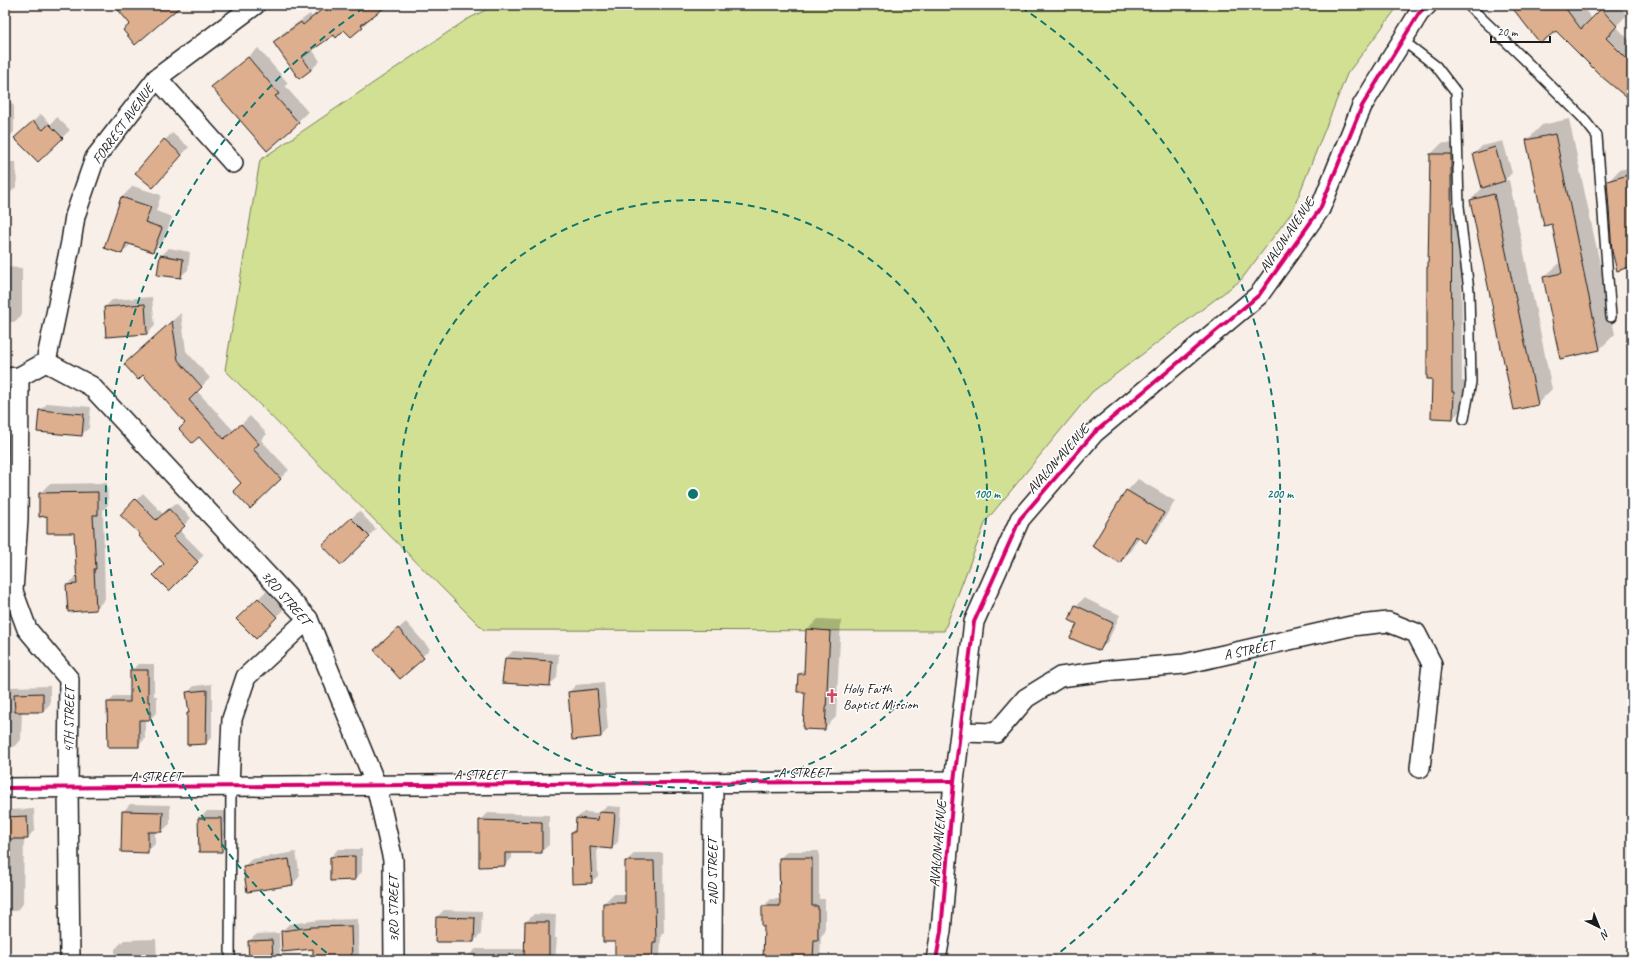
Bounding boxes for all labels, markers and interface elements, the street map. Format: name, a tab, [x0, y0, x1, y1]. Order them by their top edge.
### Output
scale bar	[1491, 18, 1550, 44]
text: 20 m	[1497, 24, 1519, 40]
street label: FORREST AVENUE	[88, 79, 159, 167]
street label: AVALON AVENUE	[1256, 193, 1319, 276]
street label: AVALON AVENUE	[1023, 420, 1094, 497]
text: 100 m	[974, 486, 1001, 502]
text: 200 m	[1267, 486, 1294, 502]
centre of rings	[686, 487, 700, 501]
street label: 3RD STREET	[258, 567, 317, 631]
street label: A STREET	[1222, 636, 1279, 664]
place label: Holy Faith Baptist Mission	[843, 680, 919, 713]
street label: 4TH STREET	[60, 684, 78, 753]
church icon: Holy Faith Baptist Mission	[824, 688, 840, 704]
street label: A STREET	[778, 764, 833, 781]
street label: A STREET	[454, 766, 509, 783]
street label: A STREET	[130, 768, 185, 785]
street label: AVALON AVENUE	[926, 799, 950, 888]
street label: 2ND STREET	[704, 835, 721, 906]
street label: 3RD STREET	[385, 872, 402, 942]
north arrow	[1579, 907, 1619, 947]
text: N	[1597, 927, 1613, 943]

